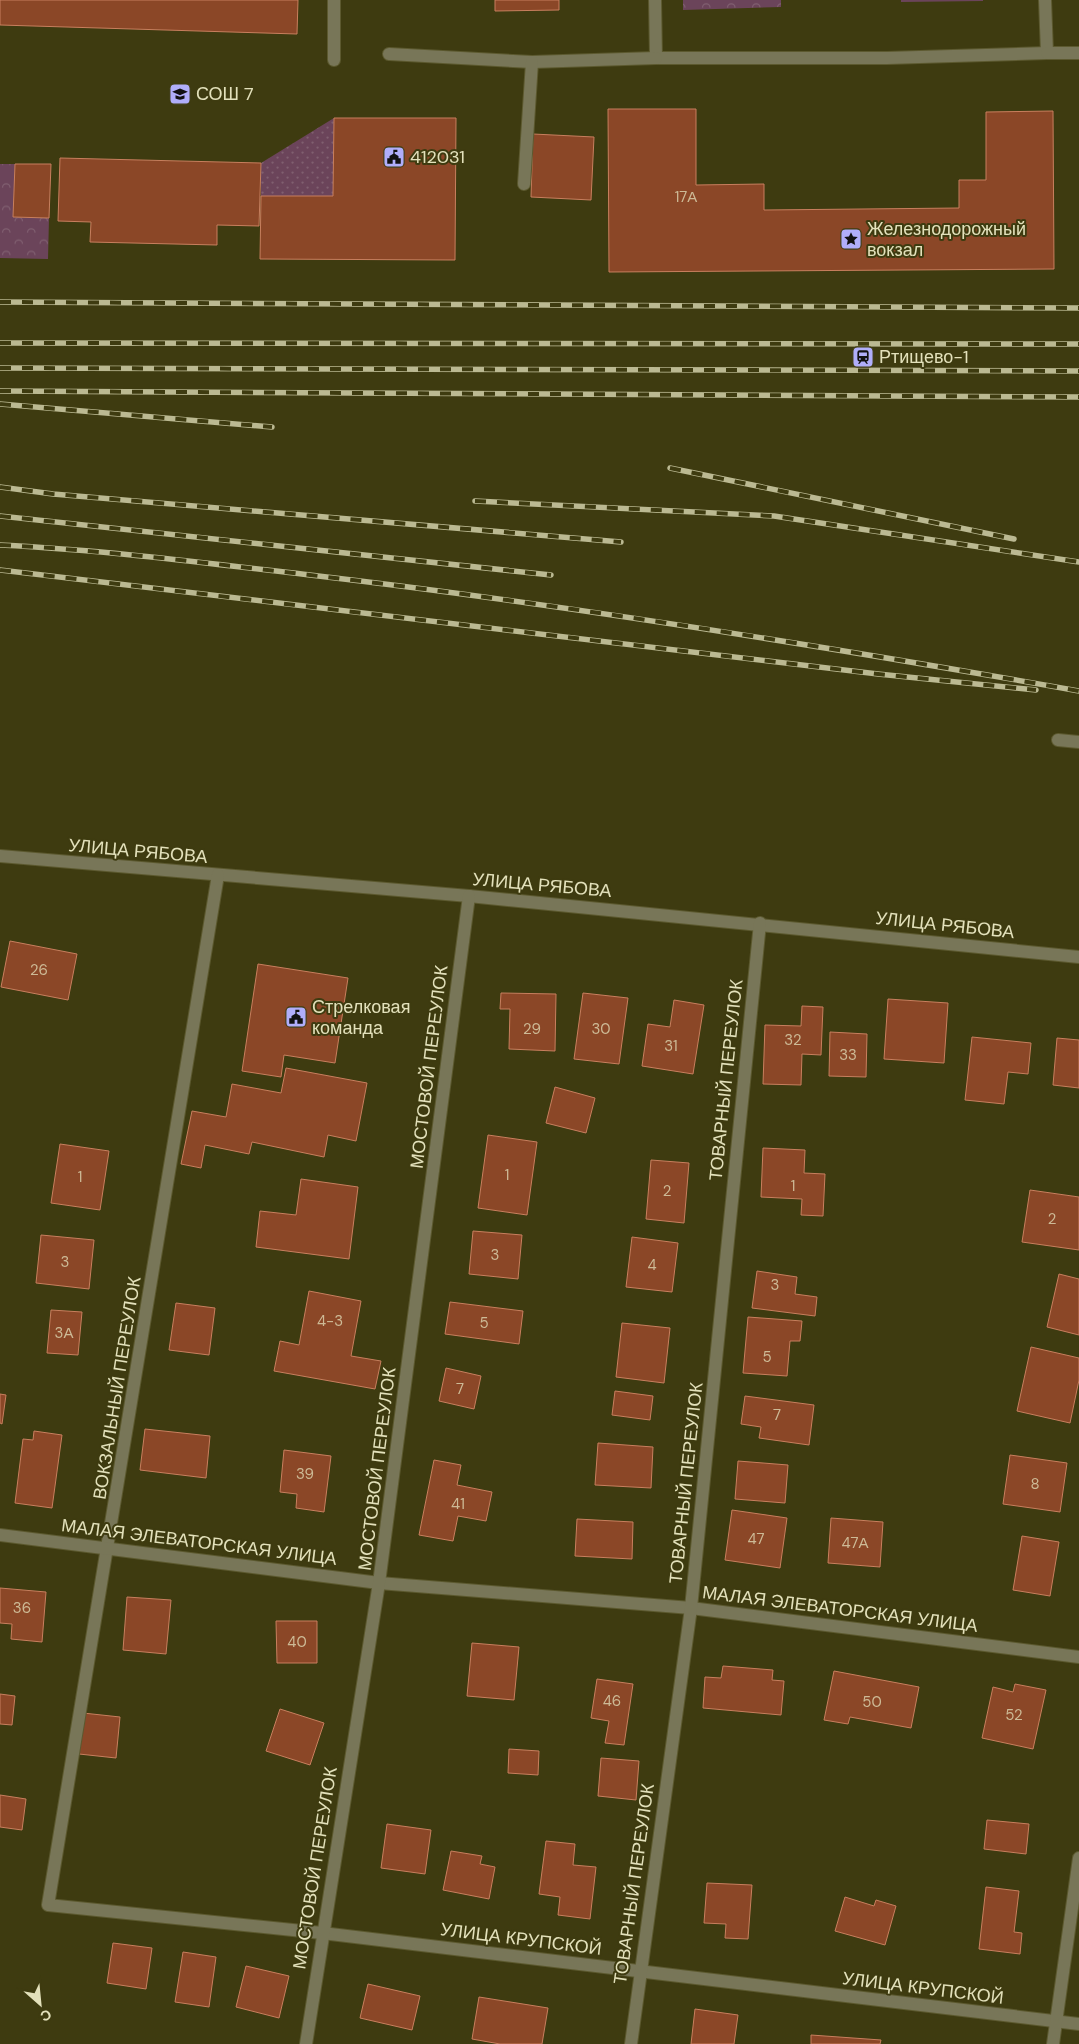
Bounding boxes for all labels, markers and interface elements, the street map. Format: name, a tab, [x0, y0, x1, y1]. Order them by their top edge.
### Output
school or university icon: СОШ 7	[168, 82, 192, 106]
place label: СОШ 7	[196, 82, 254, 106]
public building icon: 412031	[382, 145, 406, 169]
place label: 412031	[410, 145, 465, 169]
house number: 17А	[675, 187, 697, 207]
place label: Железнодорожный вокзал	[867, 217, 1026, 262]
place icon: Железнодорожный вокзал	[839, 227, 863, 251]
station icon: Ртищево-1	[851, 345, 875, 369]
place label: Ртищево-1	[879, 345, 969, 369]
street label: УЛИЦА РЯБОВА	[68, 833, 208, 869]
street label: УЛИЦА РЯБОВА	[472, 867, 612, 903]
street label: УЛИЦА РЯБОВА	[874, 906, 1016, 944]
house number: 26	[30, 960, 48, 980]
street label: МОСТОВОЙ ПЕРЕУЛОК	[405, 963, 453, 1170]
street label: ТОВАРНЫЙ ПЕРЕУЛОК	[703, 978, 749, 1182]
place label: Стрелковая команда	[312, 995, 410, 1040]
public building icon: Стрелковая команда	[284, 1005, 308, 1029]
house number: 29	[523, 1019, 541, 1039]
house number: 30	[591, 1019, 611, 1039]
house number: 32	[784, 1030, 802, 1050]
house number: 31	[664, 1036, 678, 1056]
house number: 33	[839, 1045, 857, 1065]
house number: 1	[505, 1165, 509, 1185]
house number: 1	[78, 1167, 82, 1187]
house number: 1	[791, 1176, 795, 1196]
house number: 2	[663, 1181, 671, 1201]
house number: 2	[1048, 1209, 1056, 1229]
house number: 3	[491, 1245, 499, 1265]
house number: 3	[61, 1252, 69, 1272]
house number: 4	[647, 1255, 657, 1275]
street label: ВОКЗАЛЬНЫЙ ПЕРЕУЛОК	[88, 1274, 147, 1501]
house number: 3	[771, 1275, 779, 1295]
house number: 4-3	[317, 1311, 343, 1331]
house number: 5	[479, 1313, 489, 1333]
house number: 3А	[55, 1323, 73, 1343]
house number: 5	[762, 1347, 772, 1367]
street label: МОСТОВОЙ ПЕРЕУЛОК	[353, 1365, 401, 1572]
house number: 7	[456, 1379, 464, 1399]
street label: ТОВАРНЫЙ ПЕРЕУЛОК	[663, 1381, 709, 1585]
house number: 7	[773, 1405, 781, 1425]
house number: 39	[296, 1464, 314, 1484]
house number: 8	[1030, 1474, 1040, 1494]
house number: 41	[451, 1494, 465, 1514]
street label: МАЛАЯ ЭЛЕВАТОРСКАЯ УЛИЦА	[60, 1513, 338, 1571]
house number: 47	[747, 1529, 765, 1549]
house number: 47А	[841, 1533, 869, 1553]
street label: МАЛАЯ ЭЛЕВАТОРСКАЯ УЛИЦА	[701, 1580, 979, 1638]
house number: 36	[13, 1598, 31, 1618]
house number: 40	[287, 1632, 307, 1652]
house number: 46	[603, 1691, 621, 1711]
house number: 50	[862, 1692, 882, 1712]
house number: 52	[1005, 1705, 1023, 1725]
street label: МОСТОВОЙ ПЕРЕУЛОК	[287, 1764, 343, 1971]
street label: ТОВАРНЫЙ ПЕРЕУЛОК	[608, 1782, 660, 1986]
street label: УЛИЦА КРУПСКОЙ	[439, 1917, 603, 1961]
street label: УЛИЦА КРУПСКОЙ	[841, 1966, 1005, 2010]
north arrow	[15, 1979, 65, 2029]
text: С	[37, 2005, 54, 2026]

